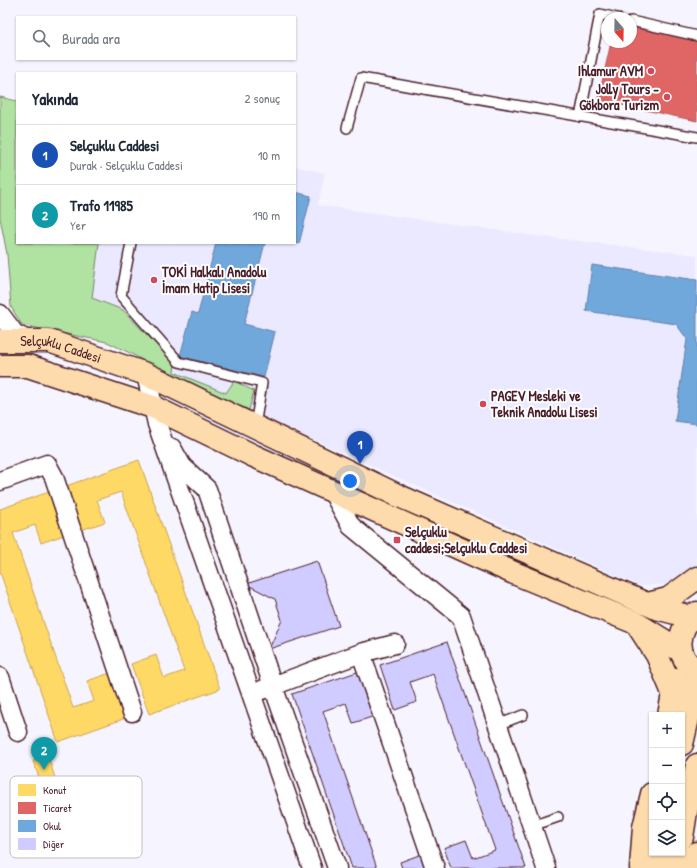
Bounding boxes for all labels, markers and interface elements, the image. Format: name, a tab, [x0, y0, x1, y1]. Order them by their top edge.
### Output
north arrow	[601, 12, 637, 48]
search box	[16, 16, 296, 60]
icon: search	[30, 27, 52, 49]
text: Burada ara	[62, 28, 120, 49]
place label: Ihlamur AVM	[578, 61, 643, 80]
marker: Ihlamur AVM	[646, 66, 656, 76]
place label: Jolly Tours - Gökbora Turizm	[579, 79, 659, 114]
text: Yakında	[32, 87, 78, 110]
text: 2 sonuç	[245, 89, 280, 107]
marker: Jolly Tours - Gökbora Turizm	[662, 92, 672, 102]
text: Selçuklu Caddesi	[70, 135, 159, 156]
text: 1	[43, 146, 47, 164]
text: 10 m	[258, 146, 280, 164]
text: Durak · Selçuklu Caddesi	[70, 156, 183, 174]
text: Trafo 11985	[70, 195, 133, 216]
text: 2	[42, 206, 48, 224]
text: 190 m	[253, 206, 280, 224]
text: Yer	[70, 216, 86, 234]
place label: TOKİ Halkalı Anadolu İmam Hatip Lisesi	[161, 262, 267, 299]
marker: TOKİ Halkalı Anadolu İmam Hatip Lisesi	[149, 275, 159, 285]
street label: Selçuklu Caddesi	[20, 331, 104, 367]
place label: PAGEV Mesleki ve Teknik Anadolu Lisesi	[490, 386, 598, 421]
marker: PAGEV Mesleki ve Teknik Anadolu Lisesi	[478, 399, 488, 409]
pin: 1	[347, 431, 373, 464]
your location	[340, 471, 360, 491]
place label: Selçuklu caddesi;Selçuklu Caddesi	[405, 522, 527, 557]
marker: Selçuklu caddesi;Selçuklu Caddesi	[392, 535, 402, 545]
map controls	[649, 712, 685, 856]
button: +	[649, 712, 685, 748]
pin: 2	[31, 737, 57, 770]
button: −	[649, 748, 685, 784]
legend	[10, 776, 142, 858]
text: Konut	[43, 783, 67, 797]
button: locate	[649, 784, 685, 820]
text: Ticaret	[43, 801, 72, 815]
text: Okul	[43, 819, 61, 833]
button: layers	[649, 820, 685, 856]
text: Diğer	[43, 837, 65, 851]

